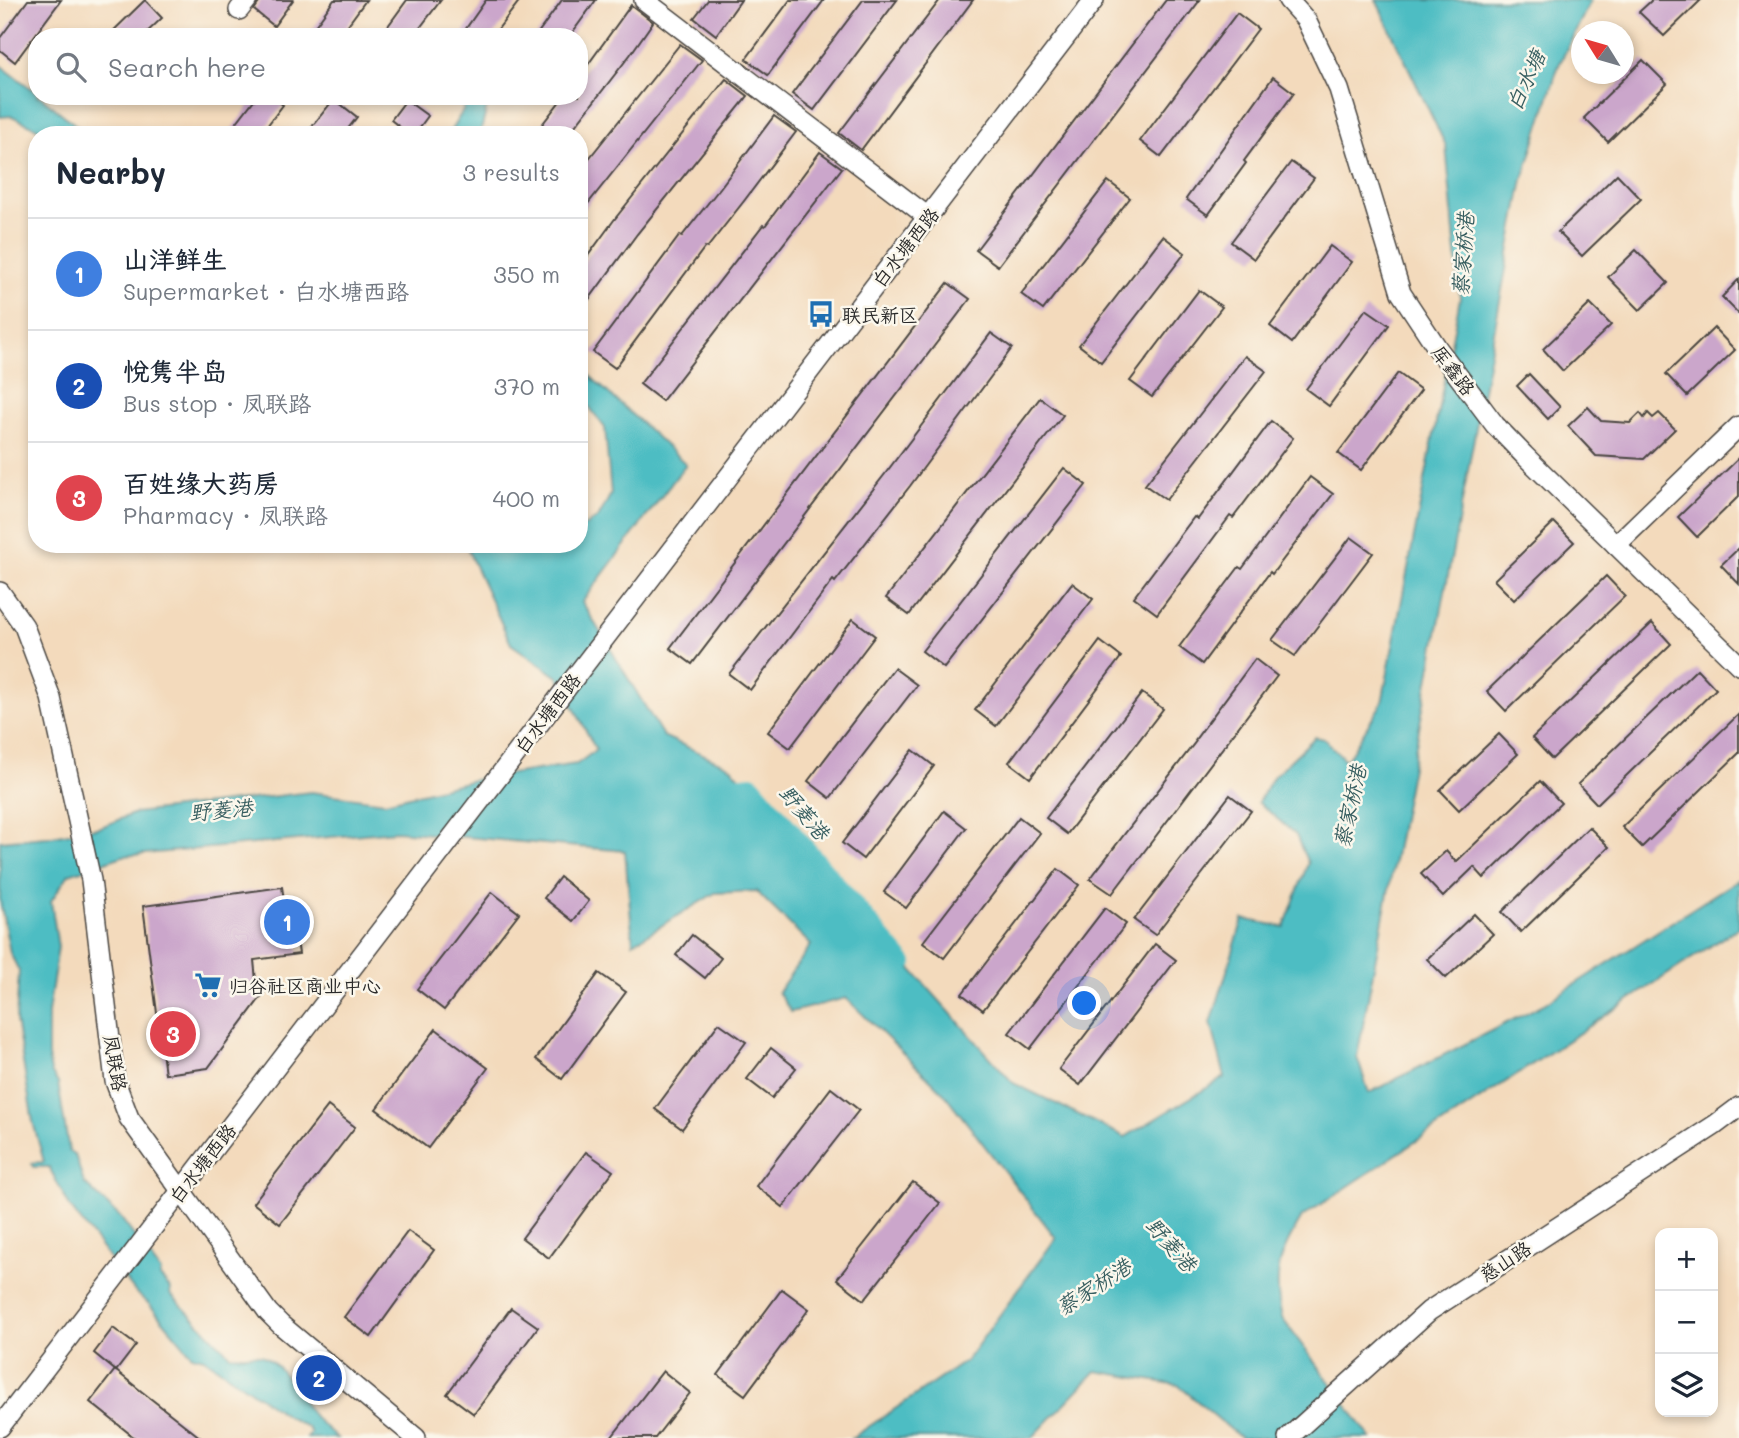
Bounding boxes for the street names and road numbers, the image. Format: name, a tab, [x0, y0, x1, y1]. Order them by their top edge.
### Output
street label: 白水塘西路	[866, 202, 944, 292]
street label: 厍鑫路	[1427, 340, 1481, 400]
street label: 白水塘西路	[508, 668, 586, 758]
street label: 凤联路	[99, 1033, 133, 1093]
street label: 白水塘西路	[163, 1118, 241, 1208]
street label: 慈山路	[1474, 1235, 1536, 1287]

